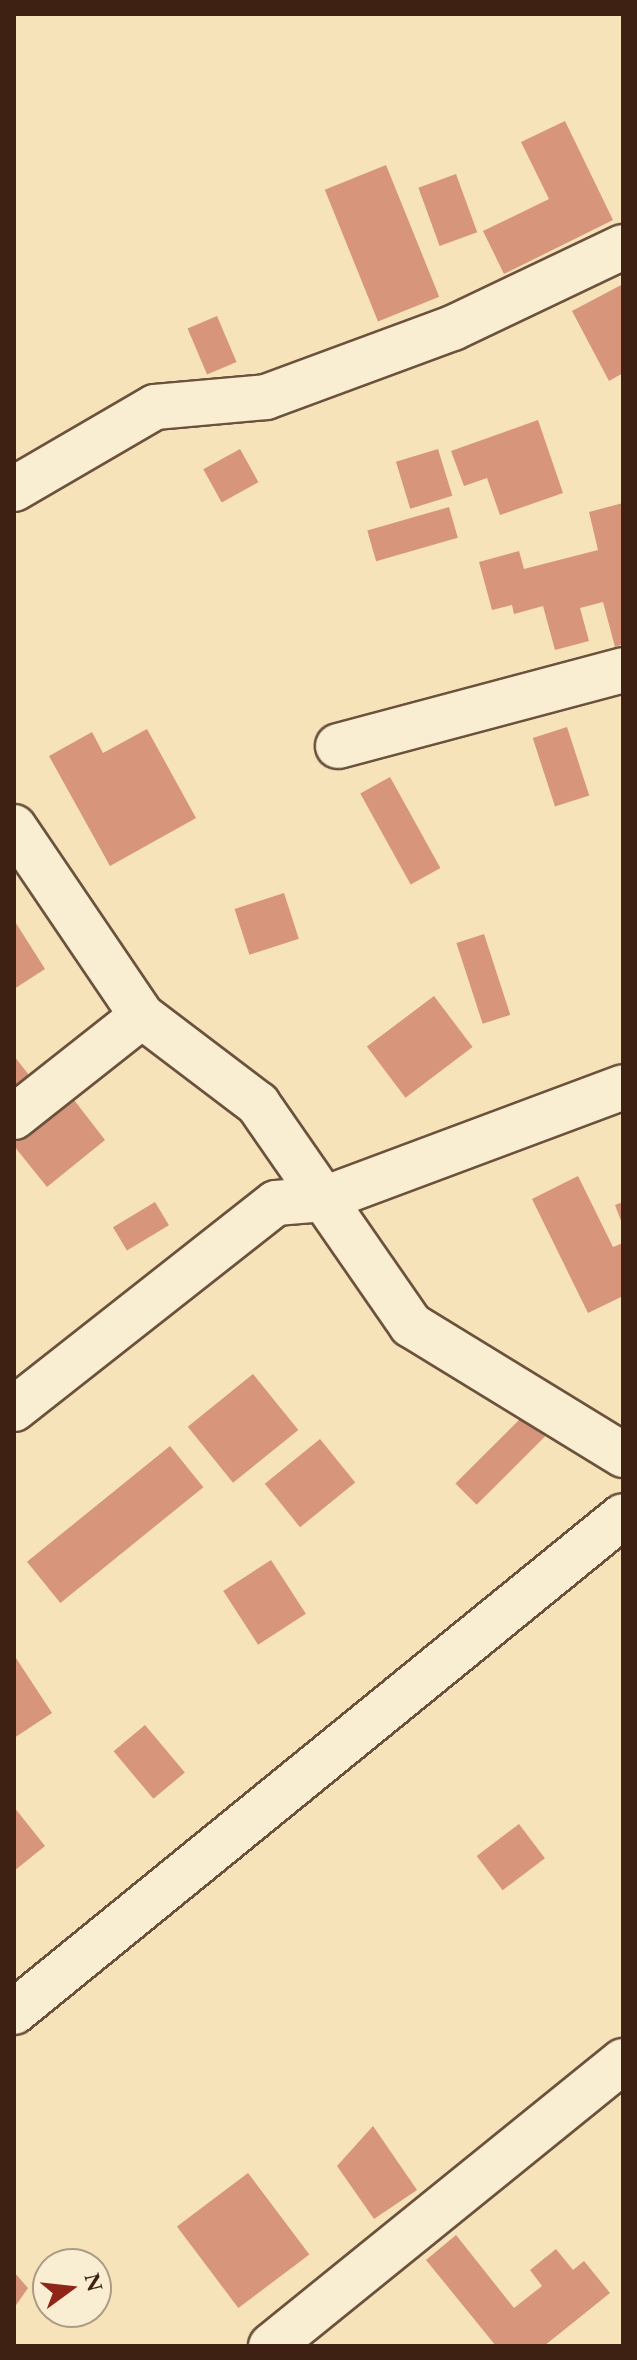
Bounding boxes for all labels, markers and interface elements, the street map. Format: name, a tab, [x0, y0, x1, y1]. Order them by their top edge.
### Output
north arrow	[32, 2248, 112, 2328]
text: N	[77, 2270, 110, 2295]

